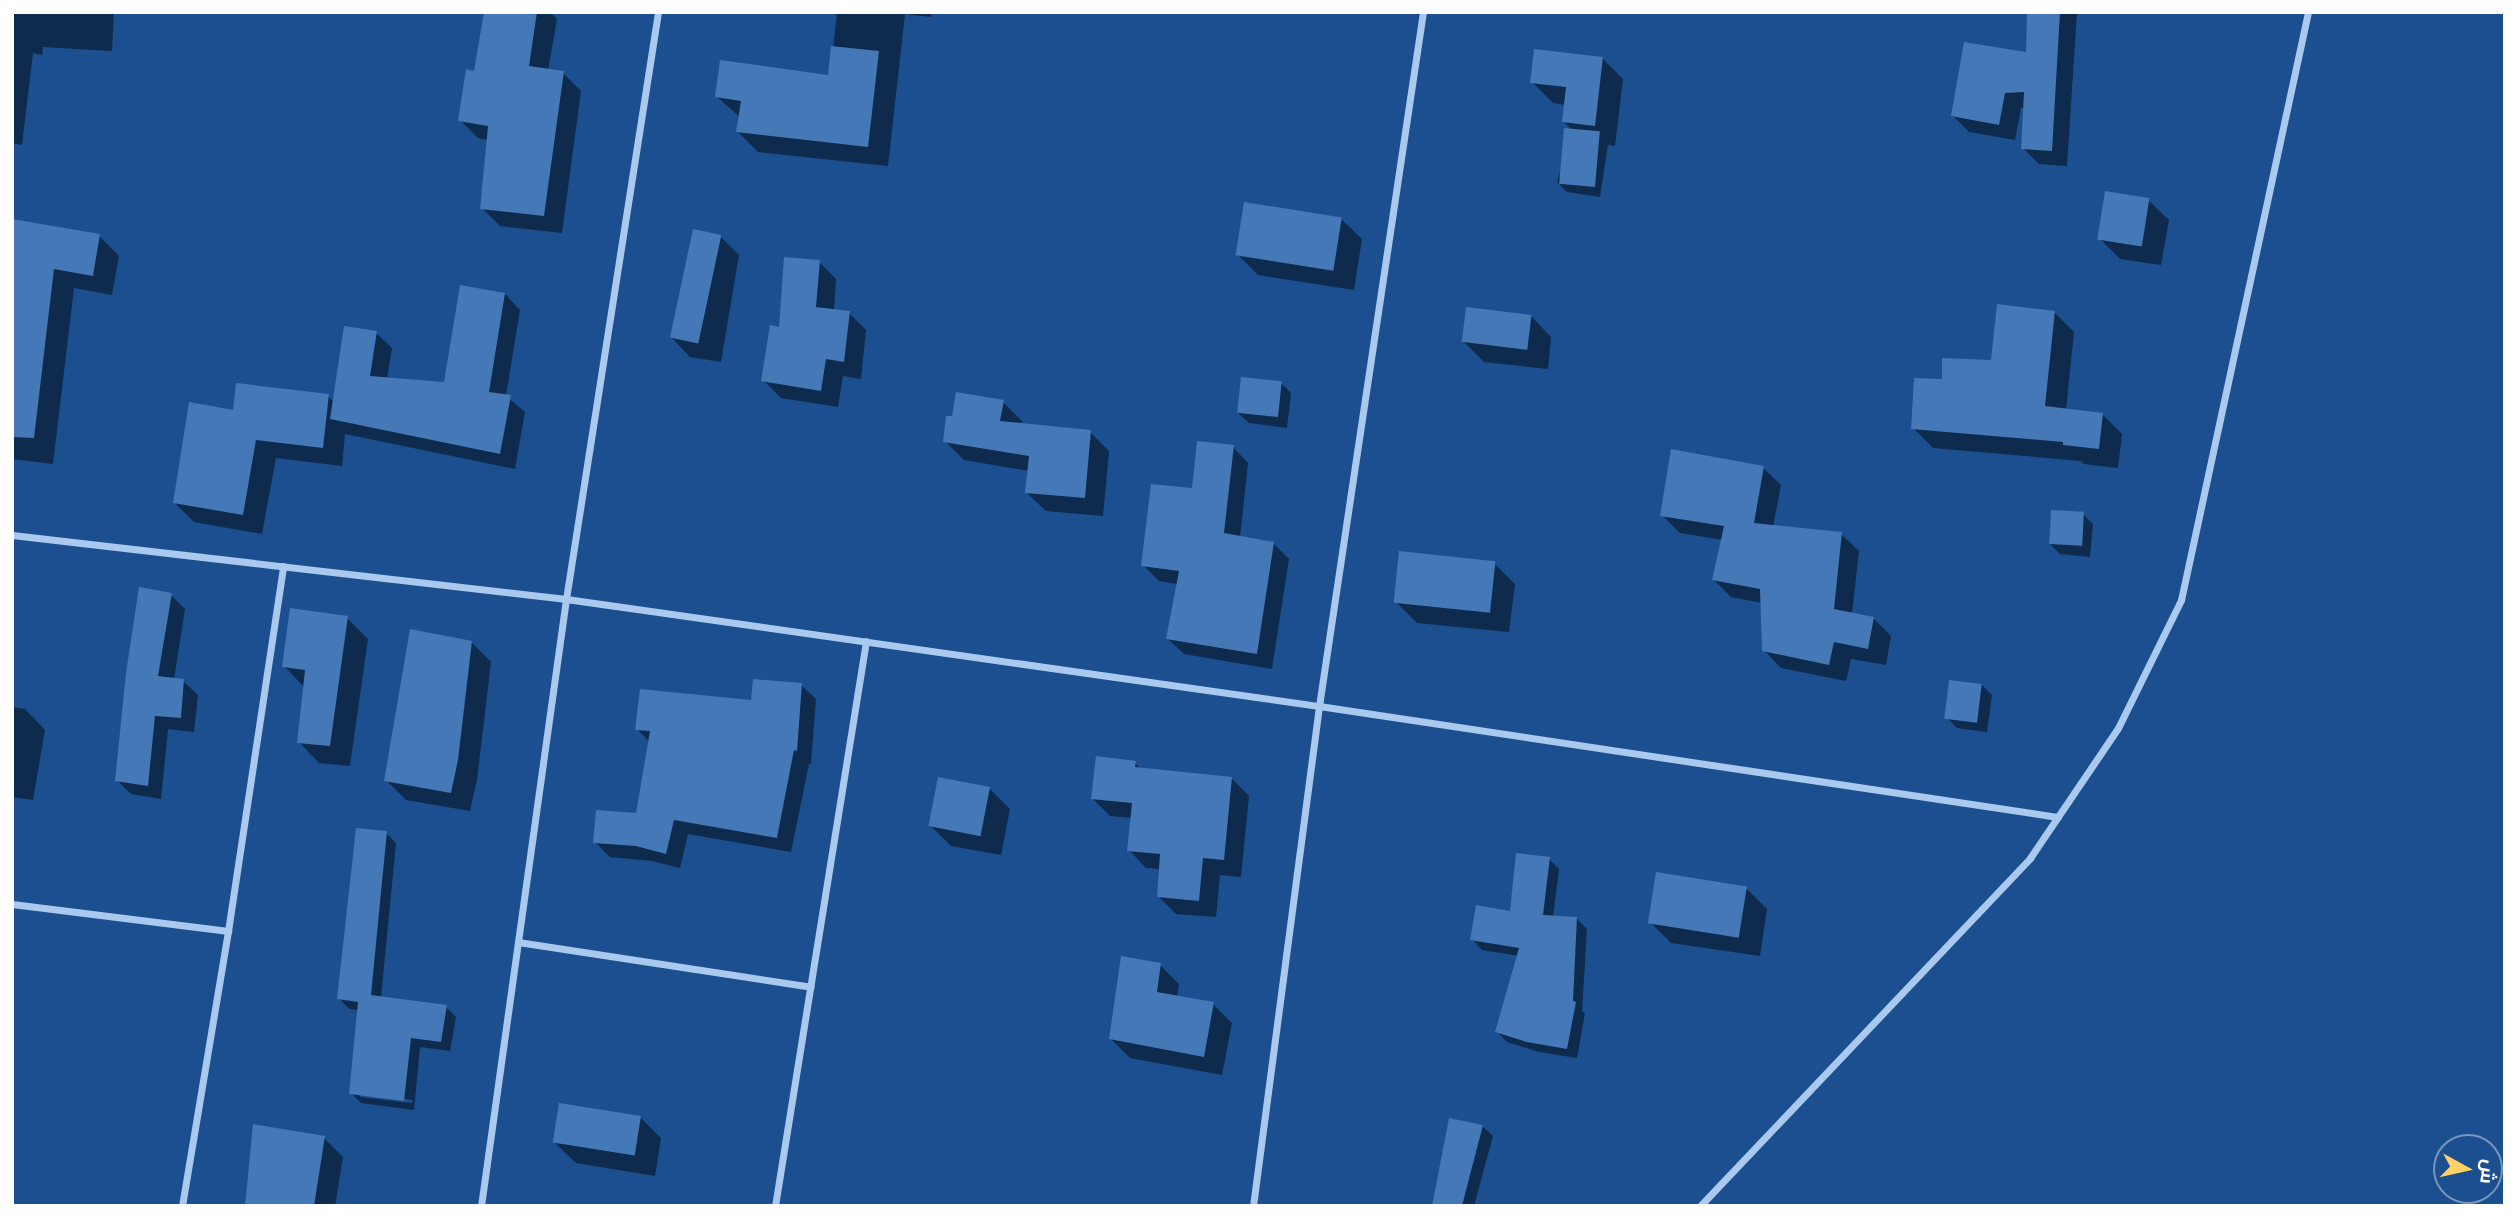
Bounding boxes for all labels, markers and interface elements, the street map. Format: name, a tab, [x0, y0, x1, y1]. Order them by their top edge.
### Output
north arrow	[2433, 1134, 2503, 1204]
text: ش	[2476, 1158, 2498, 1185]

